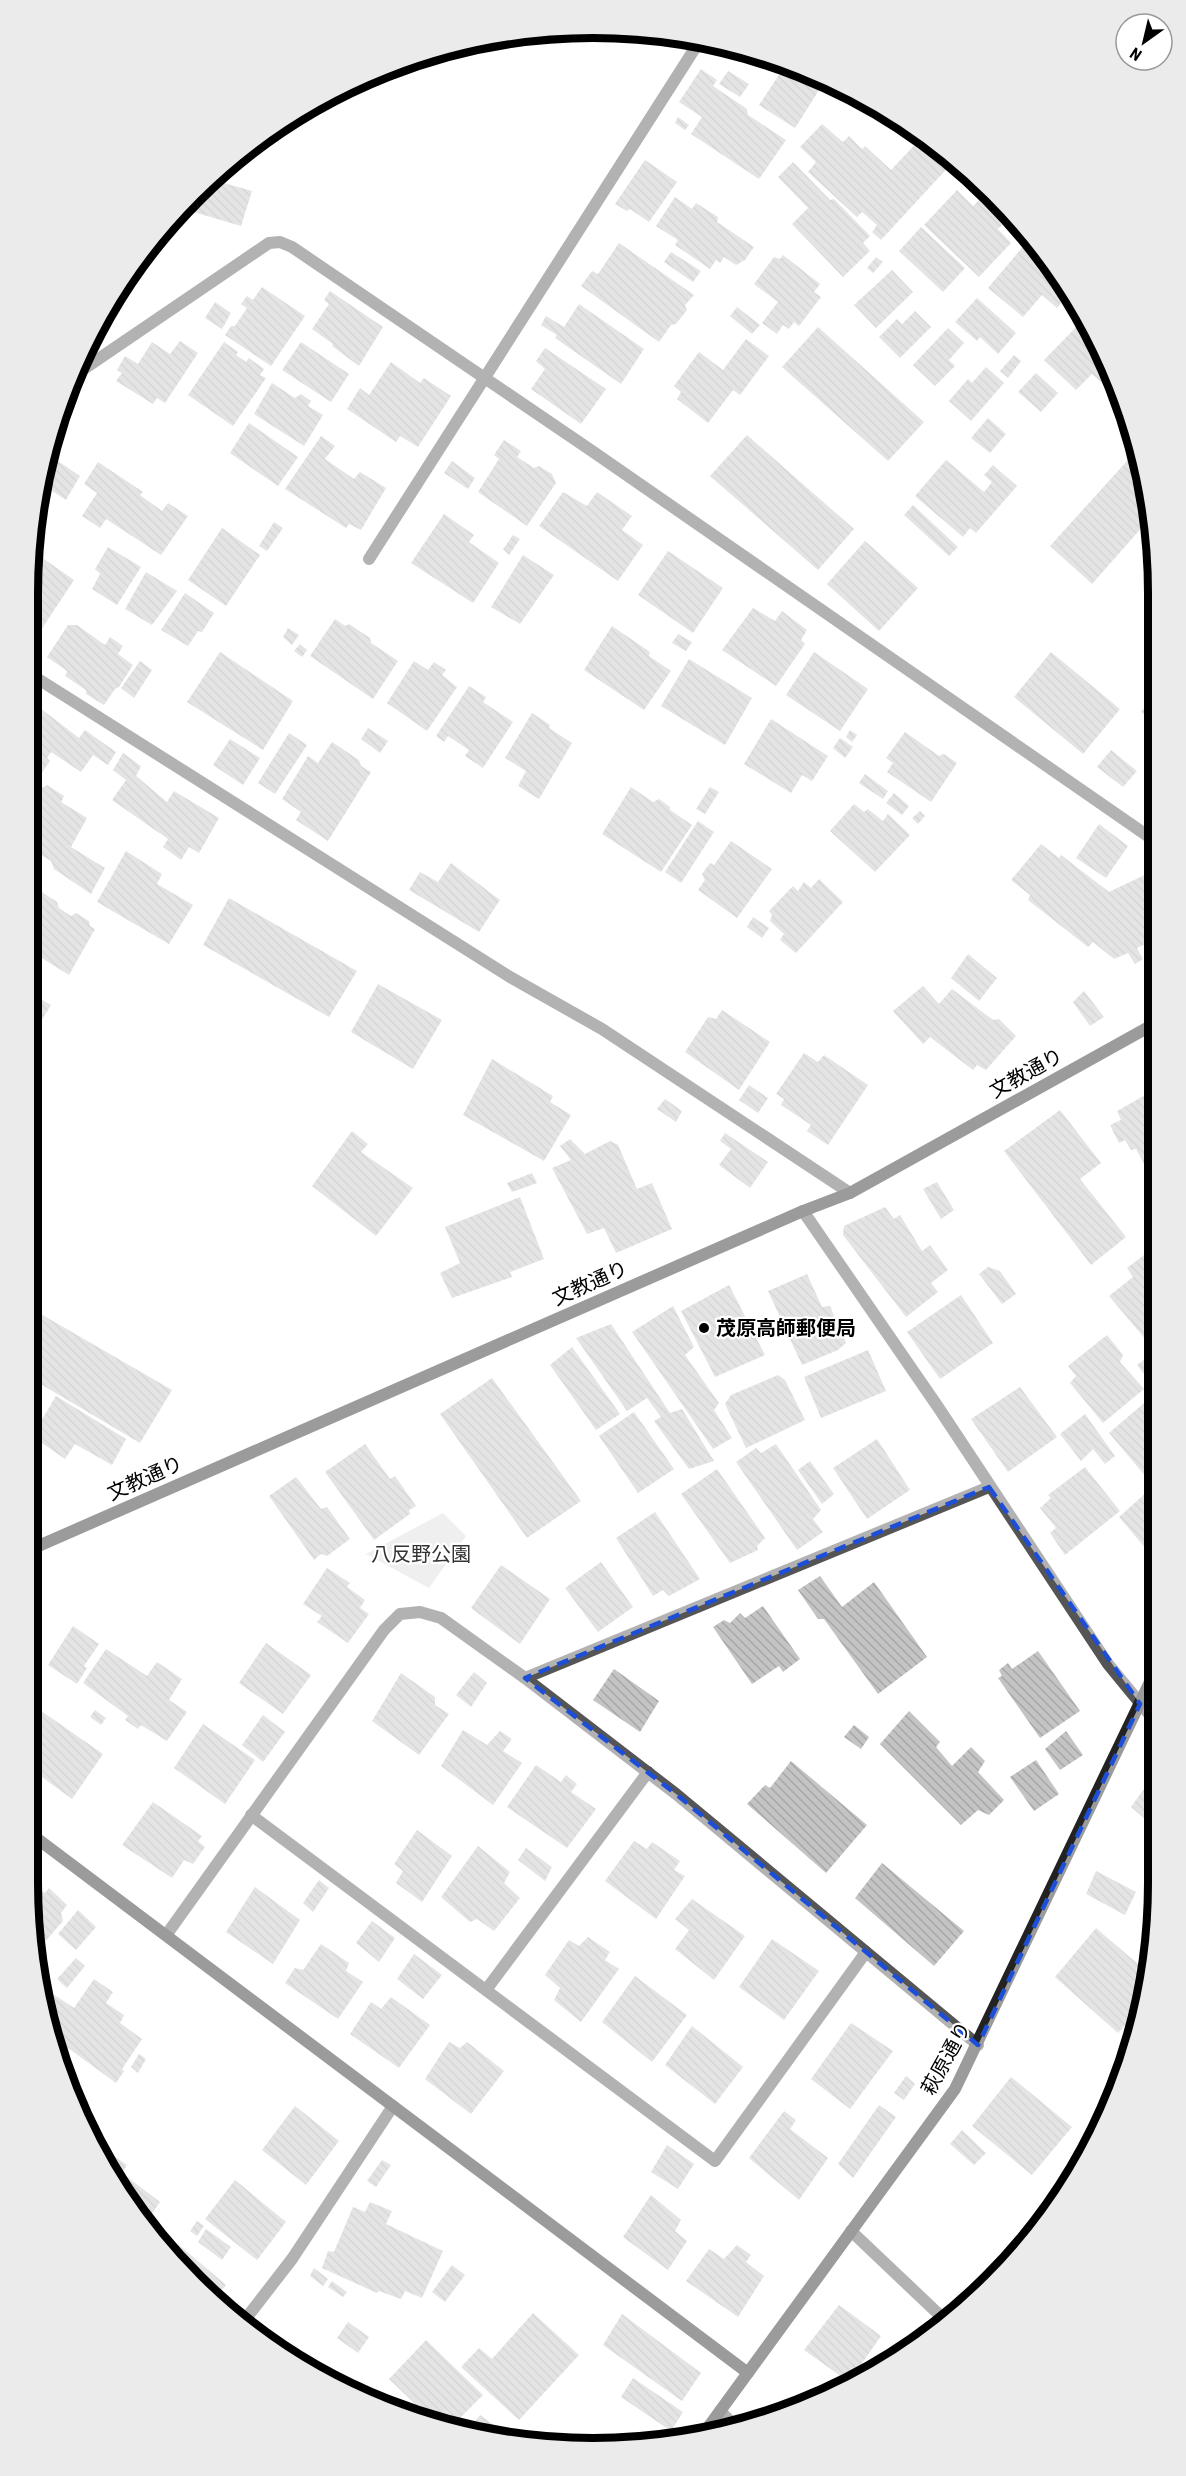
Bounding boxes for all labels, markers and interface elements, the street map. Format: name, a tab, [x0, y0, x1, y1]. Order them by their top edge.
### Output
north arrow	[1114, 12, 1174, 72]
text: N	[1127, 43, 1145, 65]
street label: 文教通り	[985, 1043, 1067, 1103]
street label: 文教通り	[549, 1256, 631, 1310]
place label: 茂原高師郵便局	[716, 1316, 856, 1340]
marker: 茂原高師郵便局	[697, 1321, 711, 1335]
street label: 文教通り	[104, 1451, 186, 1505]
park label: 八反野公園	[371, 1542, 471, 1566]
street label: 萩原通り	[916, 2017, 976, 2099]

